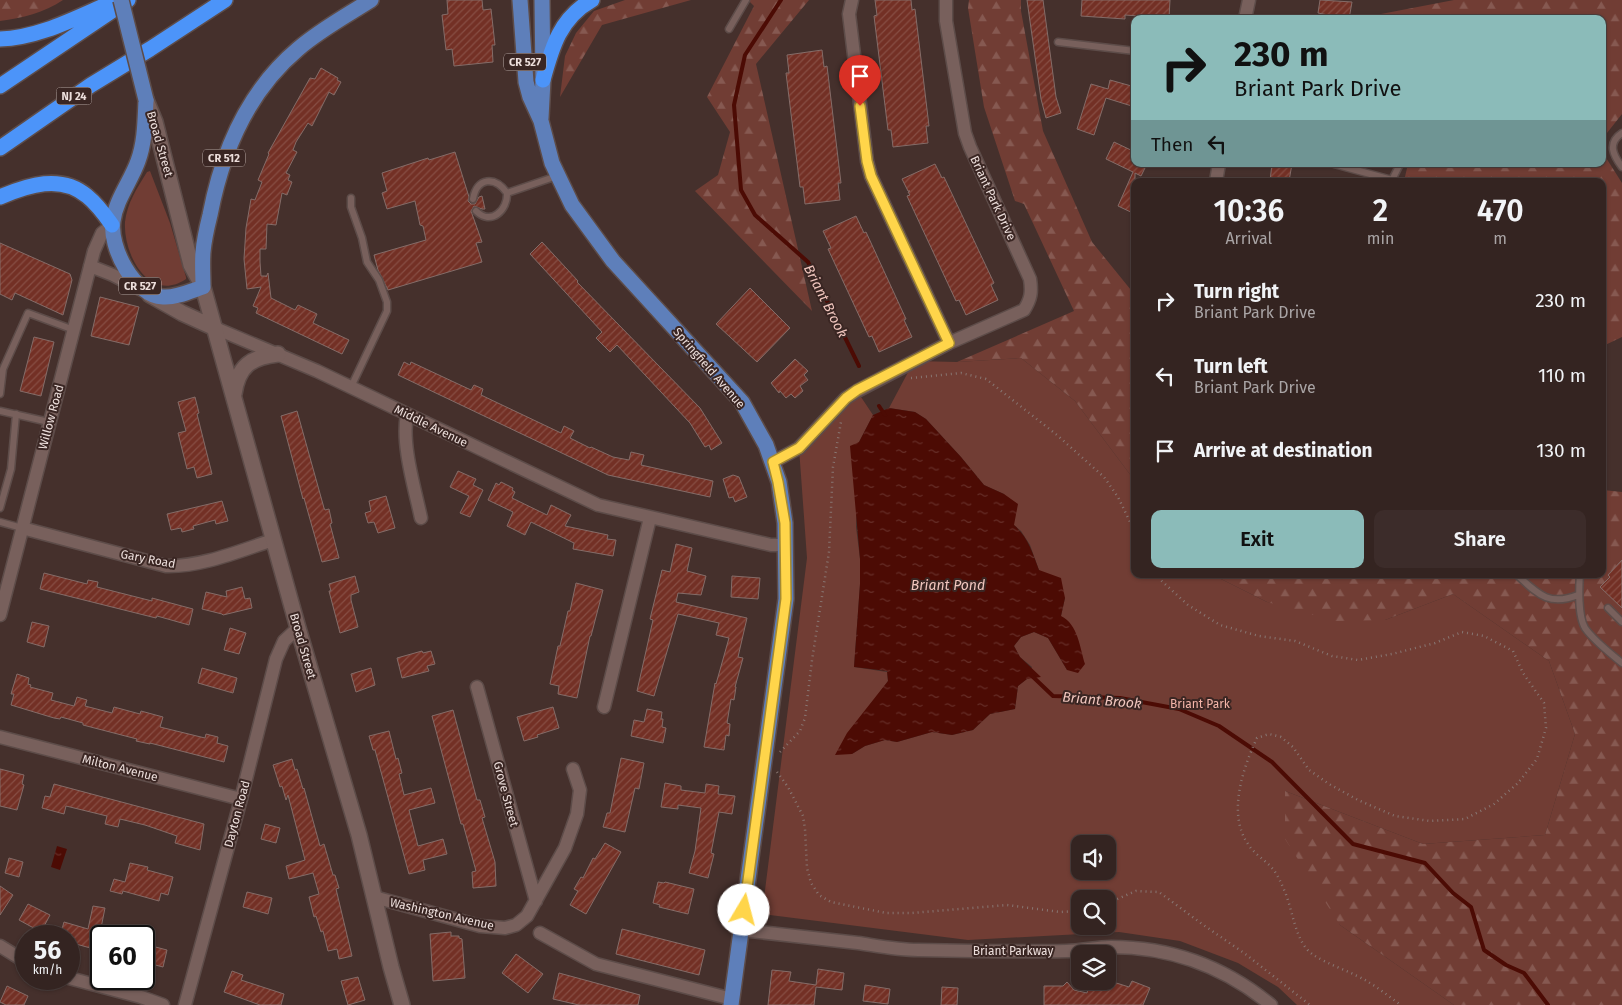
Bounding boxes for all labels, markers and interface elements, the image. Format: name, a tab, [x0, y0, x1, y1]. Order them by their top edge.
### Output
text: 230 m	[1234, 33, 1328, 75]
icon: right	[1151, 35, 1216, 100]
road number: CR 527	[504, 54, 546, 70]
pin	[839, 55, 881, 106]
icon: arrive	[846, 62, 874, 90]
text: Briant Park Drive	[1234, 75, 1401, 102]
road number: NJ 24	[56, 88, 92, 104]
street label: Broad Street	[144, 109, 176, 179]
icon: left	[1203, 130, 1231, 158]
text: Then	[1151, 133, 1193, 156]
road number: CR 512	[203, 150, 245, 167]
street label: Briant Park Drive	[967, 154, 1019, 242]
text: 10:36	[1213, 193, 1284, 229]
text: 2	[1373, 193, 1388, 229]
text: 470	[1477, 193, 1524, 229]
text: Arrival	[1225, 229, 1272, 248]
text: min	[1367, 229, 1394, 248]
text: m	[1493, 229, 1507, 248]
water label: Briant Brook	[800, 262, 851, 341]
road number: CR 527	[119, 278, 161, 294]
text: Turn right	[1194, 280, 1279, 303]
icon: right	[1151, 287, 1179, 315]
text: 230 m	[1535, 289, 1586, 312]
text: Briant Park Drive	[1194, 303, 1316, 322]
street label: Springfield Avenue	[670, 325, 748, 411]
text: Turn left	[1194, 355, 1268, 378]
icon: left	[1151, 362, 1179, 390]
text: 110 m	[1538, 364, 1586, 387]
text: Briant Park Drive	[1194, 378, 1316, 397]
street label: Willow Road	[36, 383, 66, 451]
street label: Middle Avenue	[392, 402, 470, 450]
icon: arrive	[1151, 437, 1179, 465]
text: Arrive at destination	[1194, 439, 1373, 462]
text: 130 m	[1536, 439, 1586, 462]
button: Exit	[1151, 510, 1364, 568]
button: Share	[1374, 510, 1586, 568]
street label: Gary Road	[119, 547, 177, 571]
water label: Briant Pond	[911, 577, 985, 594]
street label: Broad Street	[287, 611, 319, 681]
water label: Briant Brook	[1062, 689, 1143, 712]
park label: Briant Park	[1170, 697, 1231, 711]
street label: Milton Avenue	[81, 752, 159, 784]
street label: Grove Street	[491, 760, 522, 829]
street label: Dayton Road	[221, 779, 253, 849]
map controls	[1071, 835, 1116, 990]
button: sound	[1071, 835, 1116, 880]
position arrow	[717, 883, 769, 935]
button: search	[1071, 890, 1116, 935]
street label: Washington Avenue	[389, 895, 495, 933]
speed limit sign: 60	[90, 925, 155, 990]
text: 56	[34, 936, 61, 966]
street label: Briant Parkway	[973, 944, 1053, 958]
button: layers	[1071, 945, 1116, 990]
text: km/h	[33, 963, 62, 977]

